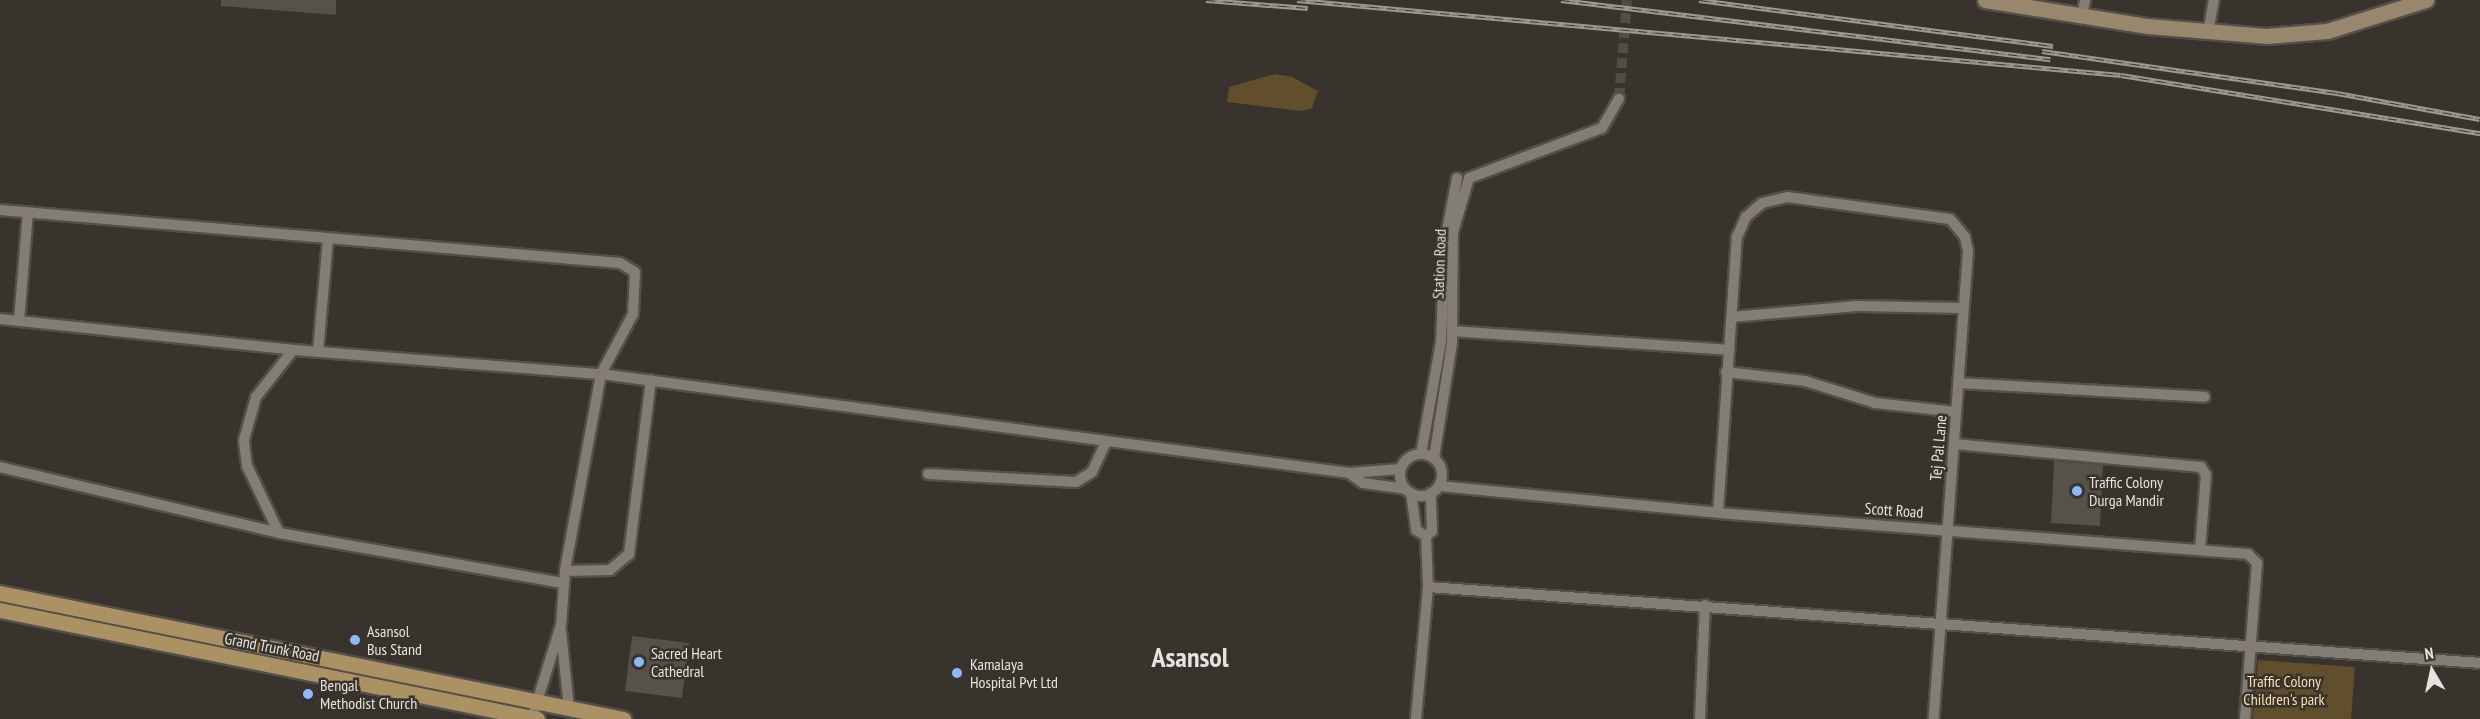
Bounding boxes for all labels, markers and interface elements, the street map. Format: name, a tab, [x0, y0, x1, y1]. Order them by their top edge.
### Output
street label: Station Road	[1428, 229, 1450, 299]
street label: Tej Pal Lane	[1926, 414, 1950, 482]
place label: Traffic Colony Durga Mandir	[2089, 472, 2164, 510]
marker: Traffic Colony Durga Mandir	[2070, 484, 2084, 498]
street label: Scott Road	[1864, 498, 1924, 522]
place label: Asansol Bus Stand	[367, 621, 422, 659]
street label: Grand Trunk Road	[223, 628, 321, 666]
marker: Asansol Bus Stand	[348, 633, 362, 647]
district label: Asansol	[1151, 640, 1229, 674]
north arrow	[2402, 641, 2462, 701]
place label: Sacred Heart Cathedral	[651, 643, 722, 681]
text: N	[2423, 643, 2435, 664]
place label: Kamalaya Hospital Pvt Ltd	[970, 654, 1058, 692]
marker: Sacred Heart Cathedral	[632, 655, 646, 669]
marker: Kamalaya Hospital Pvt Ltd	[948, 664, 966, 682]
park label: Traffic Colony Children's park	[2243, 671, 2325, 709]
place label: Bengal Methodist Church	[320, 675, 417, 713]
marker: Bengal Methodist Church	[301, 687, 315, 701]

